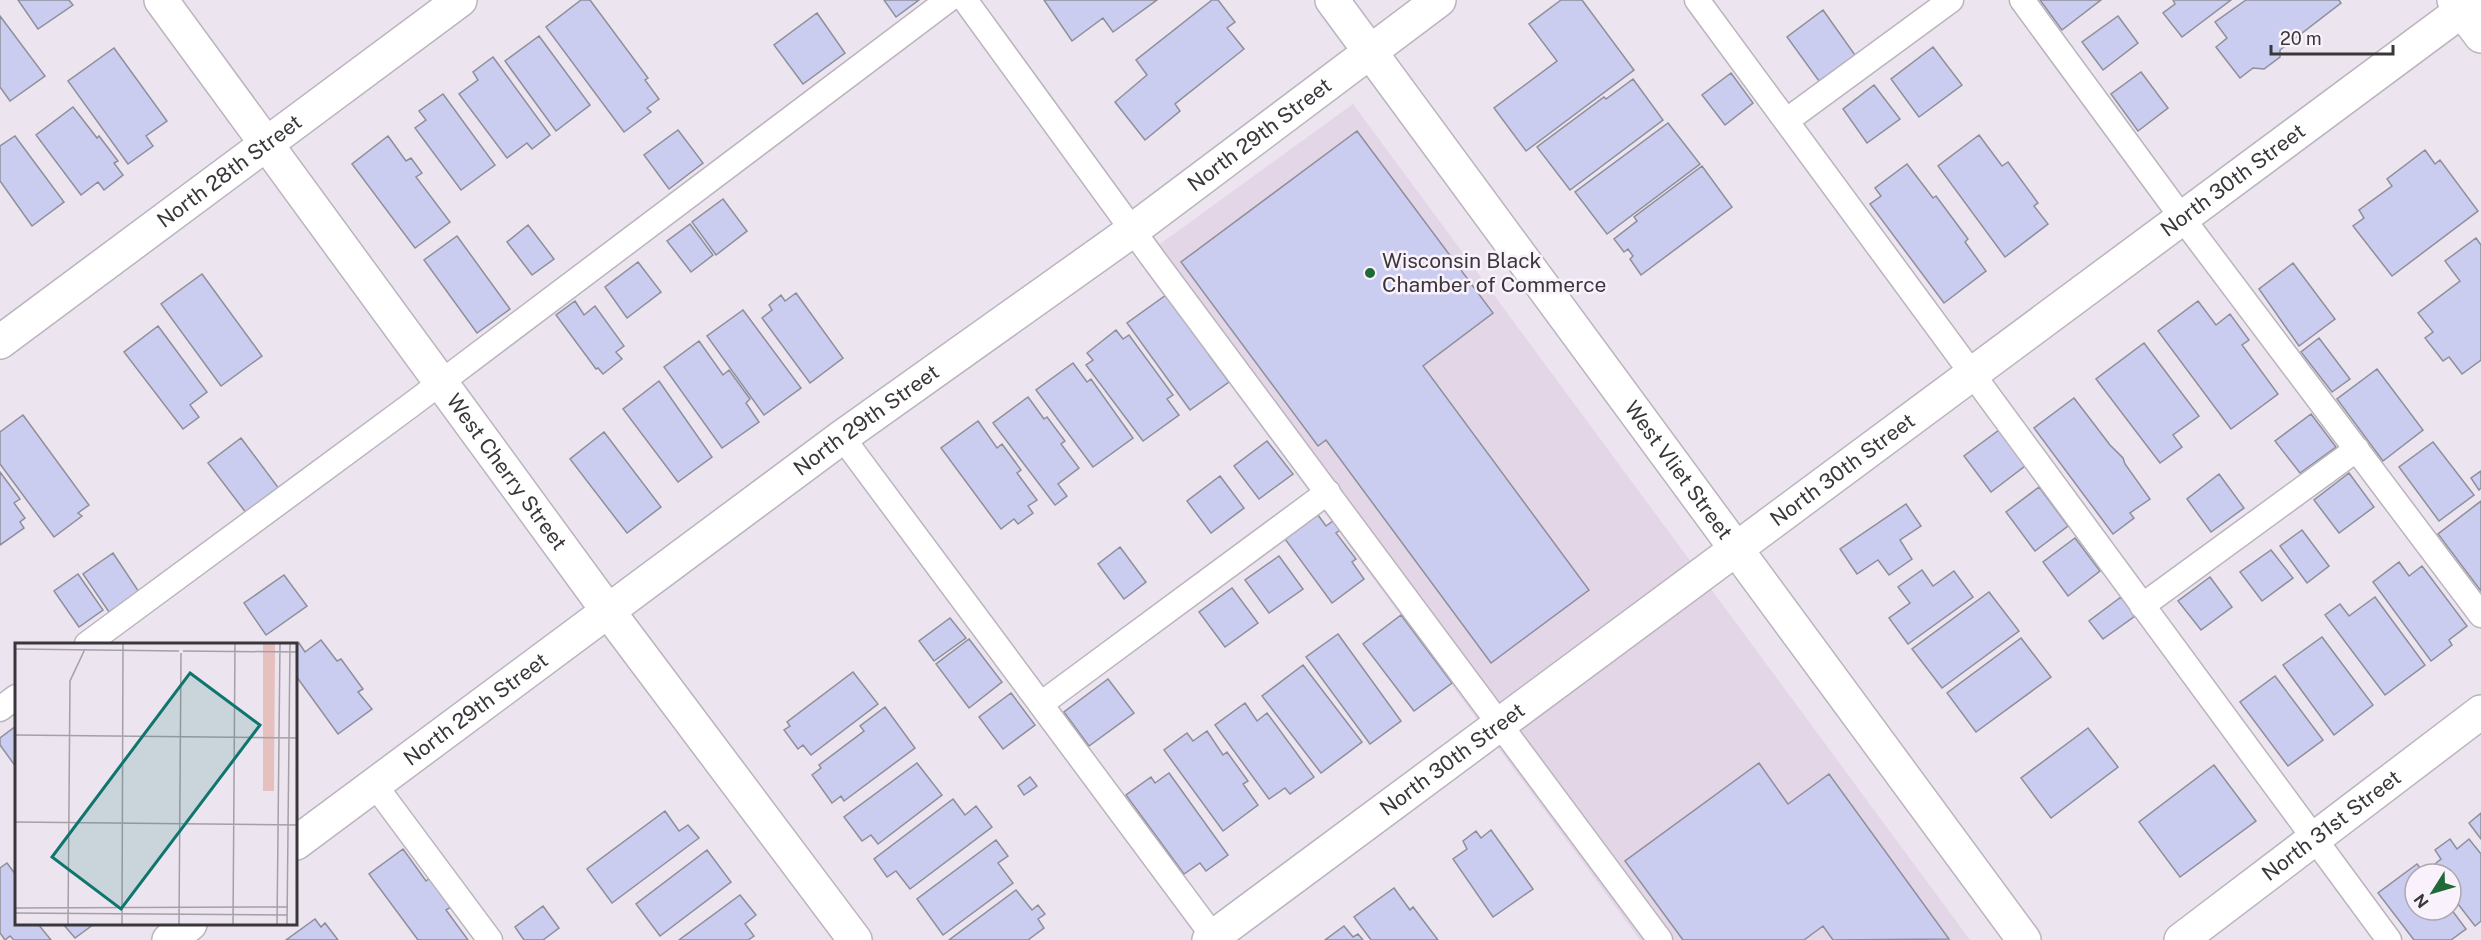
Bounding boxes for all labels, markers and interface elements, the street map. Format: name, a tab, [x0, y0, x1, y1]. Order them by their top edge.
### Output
scale bar	[2271, 18, 2392, 56]
text: 20 m	[2280, 28, 2322, 49]
street label: North 29th Street	[1183, 72, 1336, 196]
street label: North 28th Street	[152, 109, 306, 233]
street label: North 30th Street	[2156, 118, 2310, 242]
place label: Wisconsin Black Chamber of Commerce	[1382, 248, 1606, 297]
marker: Wisconsin Black Chamber of Commerce	[1363, 266, 1377, 280]
street label: North 29th Street	[788, 359, 944, 481]
street label: West Cherry Street	[441, 389, 572, 555]
street label: West Vliet Street	[1619, 396, 1738, 544]
street label: North 30th Street	[1765, 408, 1920, 531]
inset map	[15, 643, 297, 925]
street label: North 29th Street	[398, 647, 552, 771]
street label: North 30th Street	[1375, 697, 1529, 821]
street label: North 31st Street	[2257, 765, 2406, 886]
north arrow	[2403, 862, 2463, 922]
text: N	[2410, 890, 2433, 911]

